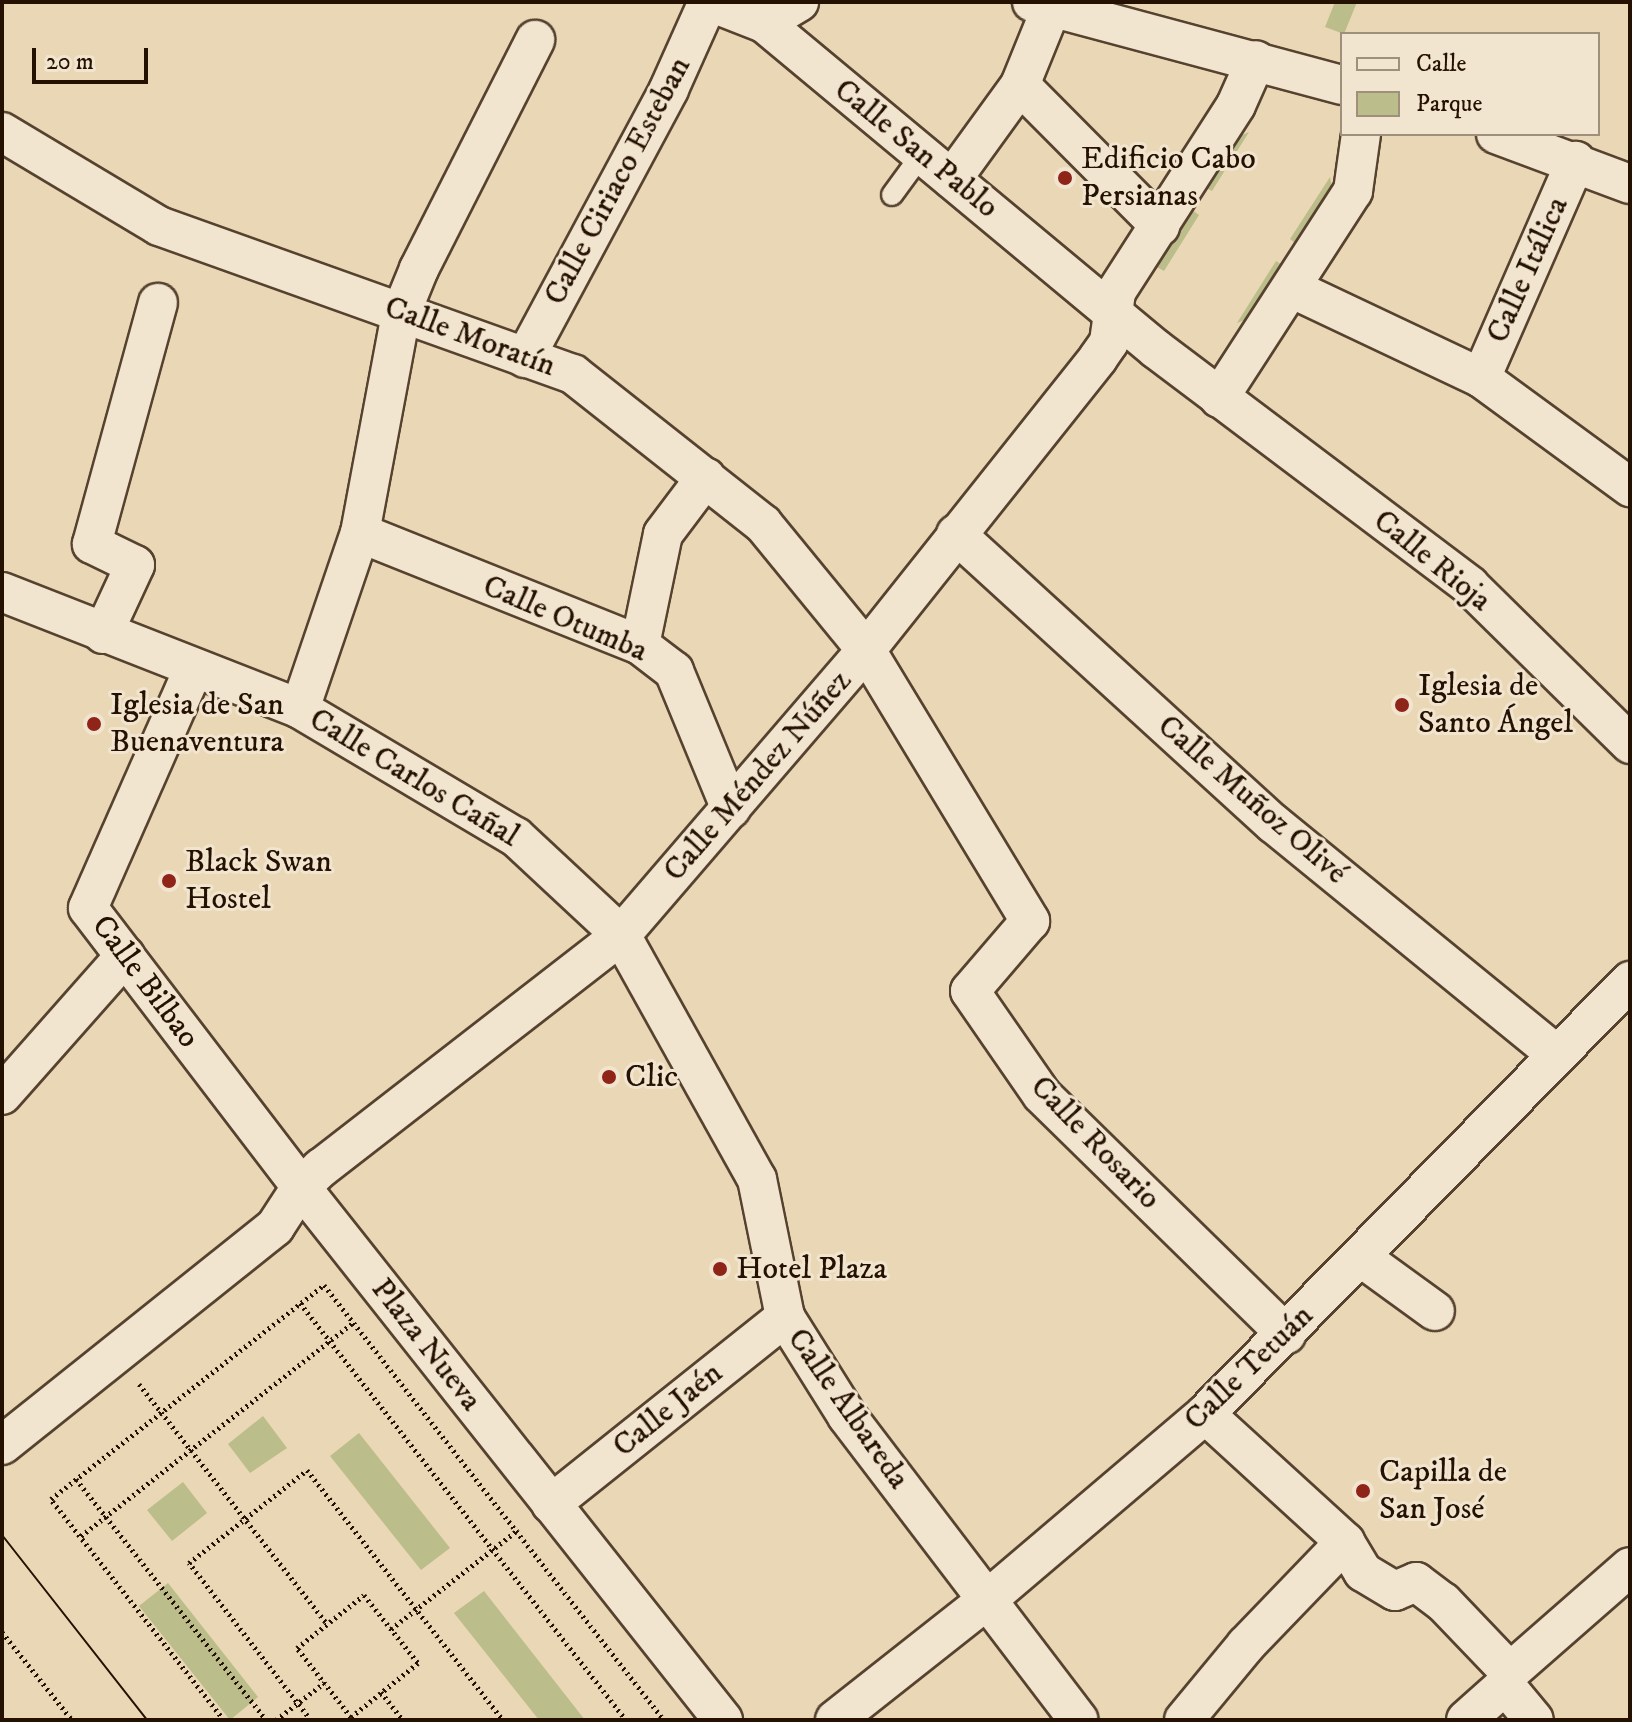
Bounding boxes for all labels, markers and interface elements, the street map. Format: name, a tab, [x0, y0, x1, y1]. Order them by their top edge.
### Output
scale bar	[36, 32, 152, 82]
legend	[1340, 32, 1600, 136]
text: 20 m	[46, 47, 94, 77]
text: Calle	[1416, 49, 1466, 79]
street label: Calle Ciriaco Esteban	[536, 50, 700, 312]
street label: Calle San Pablo	[826, 71, 1006, 227]
text: Parque	[1416, 89, 1482, 119]
place label: Edificio Cabo Persianas	[1081, 141, 1256, 216]
marker: Edificio Cabo Persianas	[1056, 169, 1074, 187]
street label: Calle Itálica	[1479, 191, 1577, 349]
street label: Calle Moratín	[379, 288, 561, 386]
street label: Calle Rioja	[1365, 502, 1499, 620]
street label: Calle Otumba	[477, 567, 653, 671]
street label: Calle Méndez Núñez	[656, 662, 860, 890]
place label: Iglesia de Santo Ángel	[1418, 668, 1573, 743]
place label: Iglesia de San Buenaventura	[110, 687, 284, 762]
marker: Iglesia de Santo Ángel	[1393, 696, 1411, 714]
street label: Calle Carlos Cañal	[302, 700, 526, 856]
street label: Calle Muñoz Olivé	[1149, 707, 1355, 893]
marker: Iglesia de San Buenaventura	[85, 715, 103, 733]
place label: Black Swan Hostel	[185, 844, 332, 919]
marker: Black Swan Hostel	[160, 872, 178, 890]
street label: Calle Bilbao	[83, 908, 207, 1056]
place label: Clic	[625, 1058, 678, 1096]
marker: Clic	[600, 1068, 618, 1086]
street label: Calle Rosario	[1022, 1068, 1168, 1218]
place label: Hotel Plaza	[736, 1250, 887, 1288]
marker: Hotel Plaza	[711, 1260, 729, 1278]
street label: Plaza Nueva	[362, 1271, 490, 1419]
street label: Calle Tetuán	[1177, 1297, 1321, 1439]
street label: Calle Albareda	[779, 1321, 917, 1497]
street label: Calle Jaén	[605, 1354, 731, 1466]
place label: Capilla de San José	[1379, 1454, 1507, 1529]
marker: Capilla de San José	[1354, 1482, 1372, 1500]

